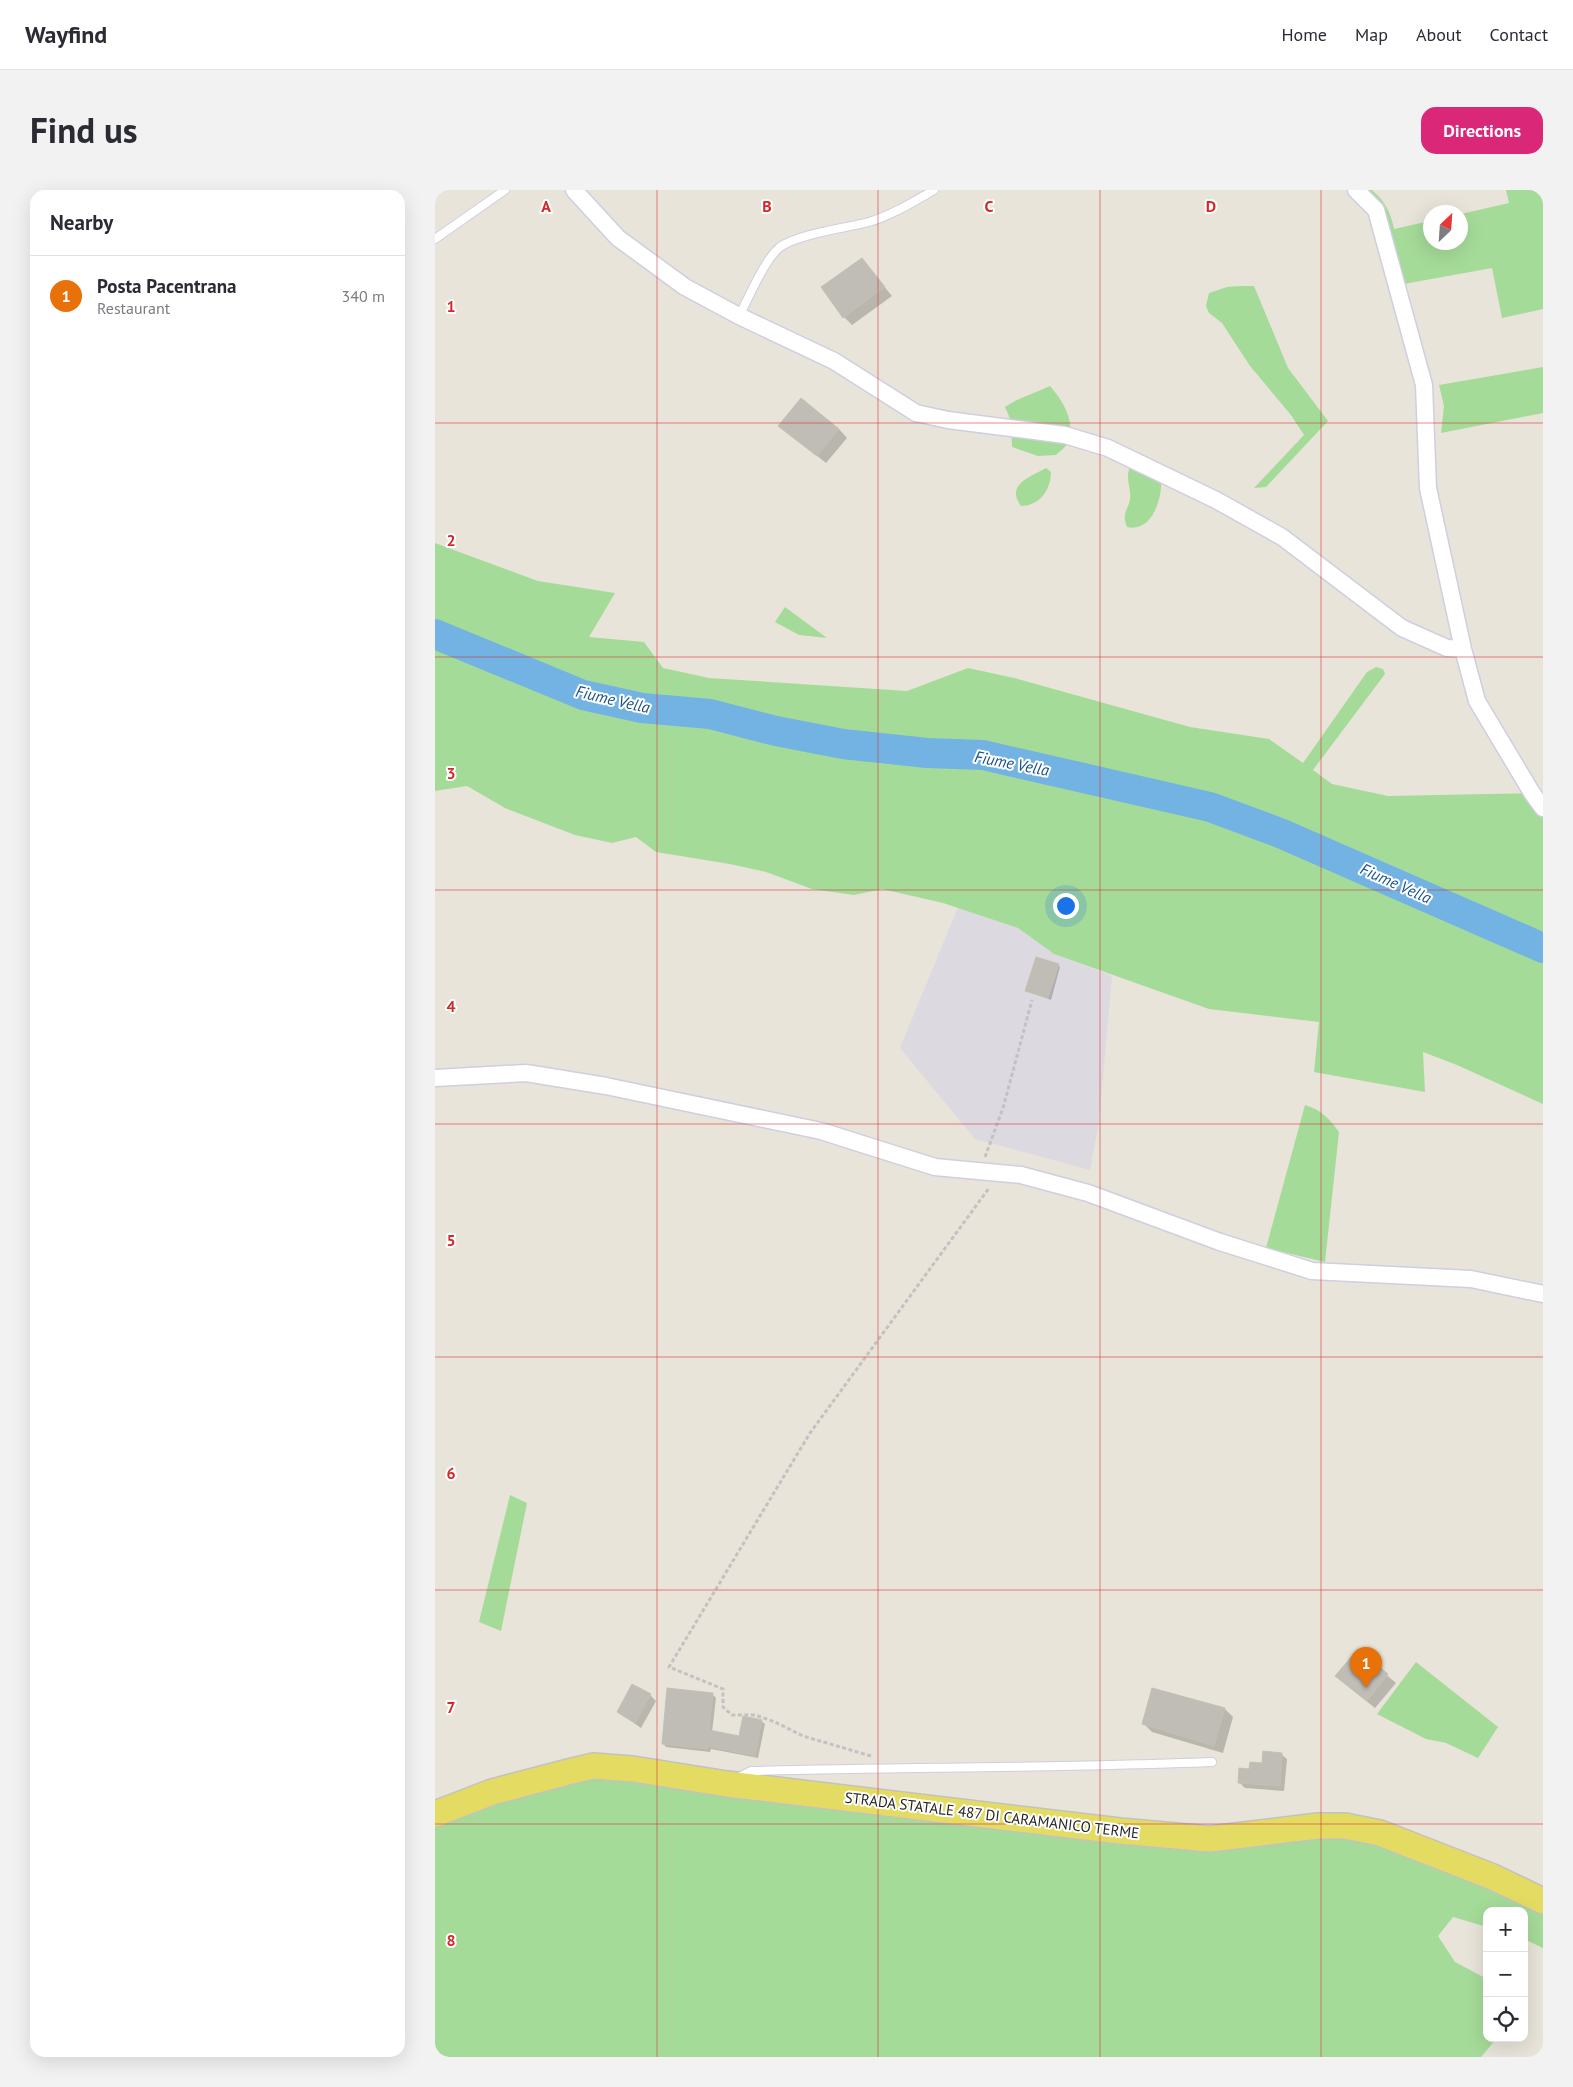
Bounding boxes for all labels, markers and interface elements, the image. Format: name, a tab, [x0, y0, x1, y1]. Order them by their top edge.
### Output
text: Wayfind	[25, 19, 107, 50]
text: Home	[1281, 23, 1327, 46]
text: Map	[1355, 23, 1388, 46]
text: About	[1416, 23, 1462, 46]
text: Contact	[1490, 23, 1548, 46]
text: Find us	[30, 107, 138, 153]
button: Directions	[1421, 107, 1543, 154]
text: A	[541, 196, 551, 216]
text: B	[762, 196, 772, 216]
text: C	[985, 196, 994, 216]
text: D	[1206, 196, 1216, 216]
north arrow	[1423, 205, 1468, 250]
text: Nearby	[50, 209, 113, 236]
text: Posta Pacentrana	[97, 274, 236, 298]
text: 1	[61, 286, 71, 306]
text: 340 m	[342, 286, 385, 306]
text: 1	[446, 296, 456, 316]
text: Restaurant	[97, 298, 170, 318]
text: 2	[446, 530, 456, 550]
water label: Fiume Vella	[574, 681, 652, 717]
water label: Fiume Vella	[973, 746, 1051, 780]
text: 3	[446, 763, 456, 783]
water label: Fiume Vella	[1357, 859, 1435, 908]
your location	[1053, 893, 1079, 919]
text: 4	[446, 996, 456, 1016]
text: 5	[446, 1230, 456, 1250]
text: 6	[446, 1463, 456, 1483]
pin: 1	[1350, 1647, 1382, 1688]
text: 7	[446, 1697, 456, 1717]
street label: STRADA STATALE 487 DI CARAMANICO TERME	[844, 1787, 1140, 1843]
map controls	[1483, 1907, 1528, 2042]
button: +	[1483, 1907, 1528, 1952]
text: 8	[446, 1930, 456, 1950]
button: −	[1483, 1952, 1528, 1997]
button: locate	[1483, 1997, 1528, 2042]

